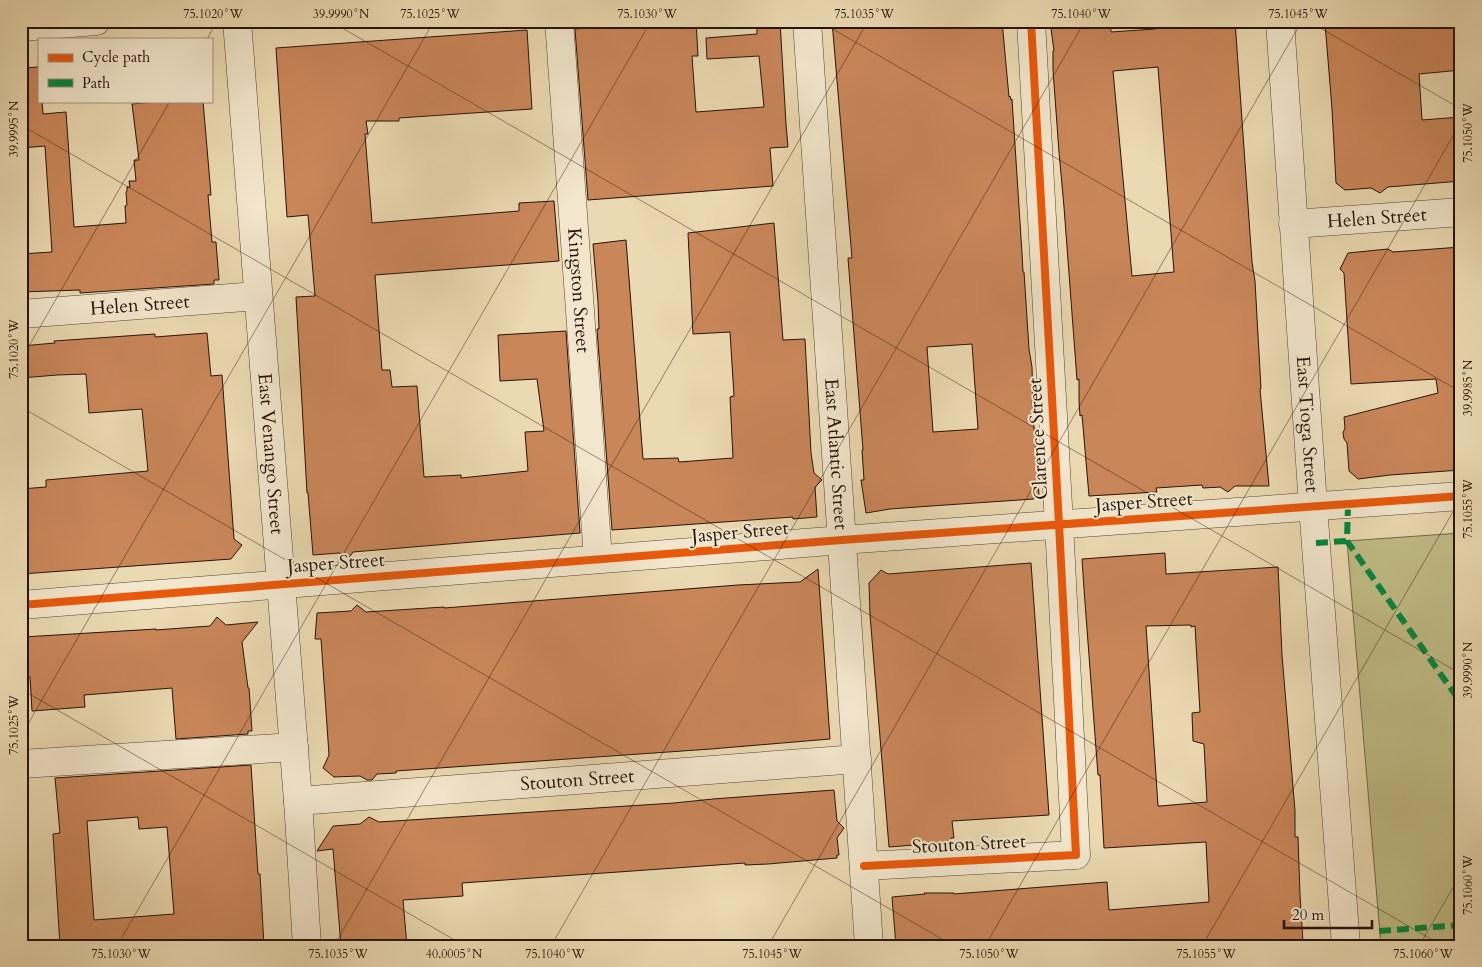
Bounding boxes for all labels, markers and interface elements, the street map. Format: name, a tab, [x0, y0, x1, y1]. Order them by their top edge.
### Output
text: 75.1020°W	[183, 6, 243, 22]
text: 39.9990°N	[313, 6, 370, 22]
text: 75.1025°W	[400, 6, 460, 22]
text: 75.1030°W	[617, 6, 677, 22]
text: 75.1035°W	[834, 6, 894, 22]
text: 75.1040°W	[1051, 6, 1111, 22]
text: 75.1045°W	[1268, 6, 1328, 22]
legend	[38, 38, 212, 102]
text: Cycle path	[82, 47, 151, 67]
text: Path	[82, 73, 111, 93]
text: 39.9995°N	[6, 100, 22, 157]
text: 75.1050°W	[1460, 103, 1476, 163]
street label: Helen Street	[1326, 201, 1427, 235]
street label: Kingston Street	[561, 227, 596, 354]
street label: Helen Street	[89, 288, 190, 322]
text: 75.1020°W	[6, 319, 22, 379]
street label: East Tioga Street	[1290, 355, 1325, 493]
text: 39.9985°N	[1460, 359, 1476, 416]
street label: East Venango Street	[252, 372, 290, 535]
street label: East Atlantic Street	[818, 377, 854, 531]
street label: Clarence Street	[1022, 377, 1054, 501]
text: 75.1055°W	[1460, 479, 1476, 539]
street label: Jasper Street	[1091, 486, 1194, 519]
street label: Jasper Street	[687, 515, 790, 549]
street label: Jasper Street	[283, 547, 386, 580]
text: 39.9990°N	[1460, 641, 1476, 698]
text: 75.1025°W	[6, 695, 22, 755]
street label: Stouton Street	[519, 763, 635, 797]
street label: Stouton Street	[911, 828, 1027, 860]
text: 75.1060°W	[1460, 855, 1476, 915]
scale bar	[1284, 897, 1372, 929]
text: 20 m	[1292, 905, 1324, 925]
text: 75.1030°W	[91, 946, 151, 962]
text: 75.1035°W	[308, 946, 368, 962]
text: 40.0005°N	[426, 946, 483, 962]
text: 75.1040°W	[525, 946, 585, 962]
text: 75.1045°W	[742, 946, 802, 962]
text: 75.1050°W	[959, 946, 1019, 962]
text: 75.1055°W	[1176, 946, 1236, 962]
text: 75.1060°W	[1393, 946, 1453, 962]

